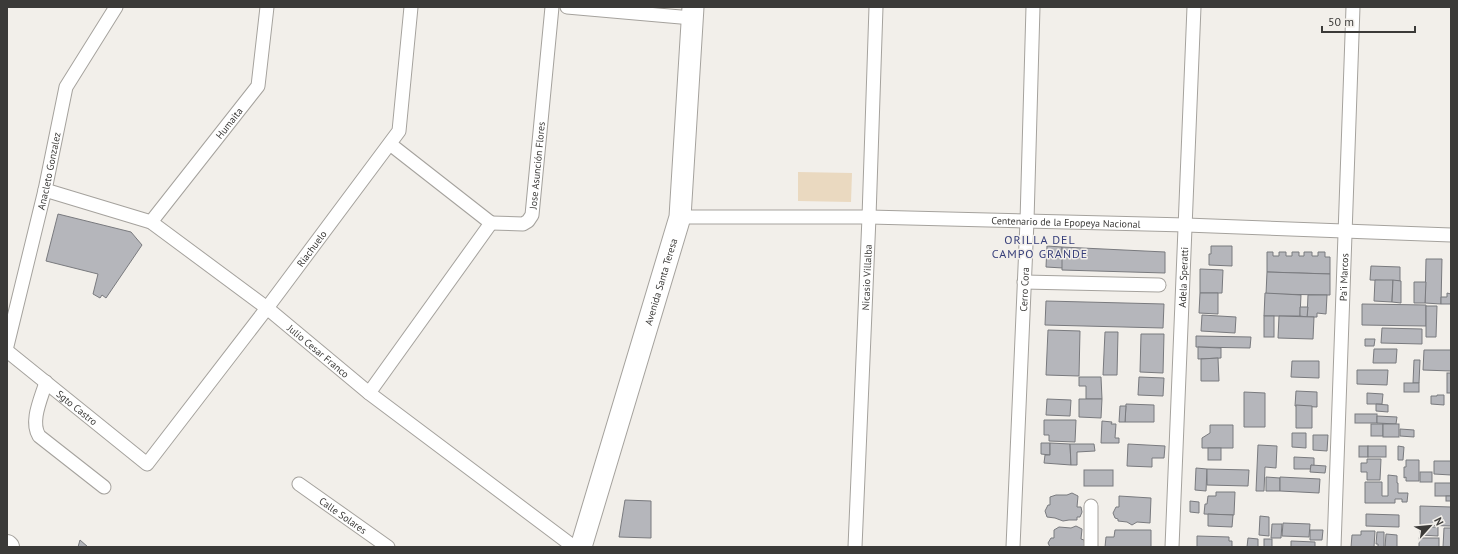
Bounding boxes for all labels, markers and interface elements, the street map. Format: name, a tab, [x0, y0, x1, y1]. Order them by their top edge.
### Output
scale bar	[1322, 8, 1415, 34]
text: 50 m	[1328, 14, 1354, 29]
street label: Humaita	[213, 105, 246, 142]
street label: Jose Asunción Flores	[527, 121, 548, 211]
street label: Anacleto Gonzalez	[34, 131, 64, 211]
street label: Centenario de la Epopeya Nacional	[991, 214, 1141, 231]
street label: Riachuelo	[294, 228, 330, 270]
district label: ORILLA DEL CAMPO GRANDE	[992, 232, 1088, 261]
street label: Avenida Santa Teresa	[642, 237, 680, 327]
street label: Nicasio Villalba	[859, 244, 875, 311]
street label: Adela Speratti	[1176, 247, 1191, 308]
street label: Pa'i Marcos	[1337, 253, 1351, 301]
street label: Cerro Cora	[1017, 267, 1032, 312]
street label: Julio Cesar Franco	[284, 321, 352, 381]
street label: Sgto Castro	[54, 387, 100, 428]
street label: Calle Solares	[316, 494, 369, 537]
north arrow	[1410, 506, 1450, 546]
text: N	[1431, 515, 1447, 528]

